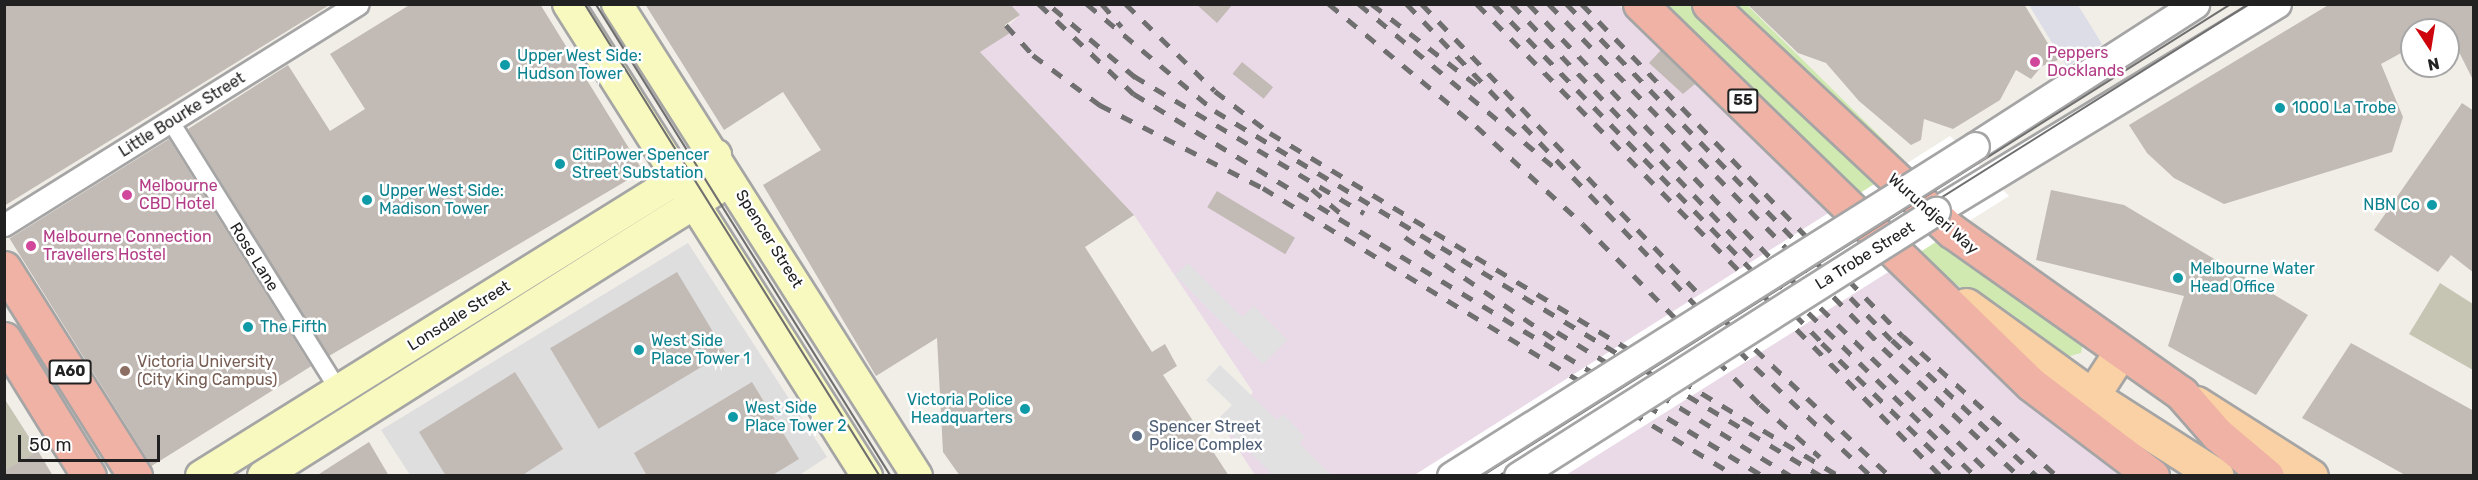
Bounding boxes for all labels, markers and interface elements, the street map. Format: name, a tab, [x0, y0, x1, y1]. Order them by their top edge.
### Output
north arrow	[2400, 18, 2460, 78]
place label: Peppers Docklands	[2047, 43, 2124, 81]
place label: Upper West Side: Hudson Tower	[517, 46, 642, 84]
text: N	[2426, 54, 2441, 75]
marker: Peppers Docklands	[2028, 55, 2042, 69]
marker: Upper West Side: Hudson Tower	[498, 58, 512, 72]
street label: Little Bourke Street	[116, 69, 248, 161]
road number: 55	[1726, 89, 1760, 113]
place label: 1000 La Trobe	[2292, 98, 2397, 118]
marker: 1000 La Trobe	[2273, 101, 2287, 115]
place label: CitiPower Spencer Street Substation	[572, 145, 709, 183]
marker: CitiPower Spencer Street Substation	[553, 157, 567, 171]
street label: Wurundjeri Way	[1884, 169, 1982, 259]
place label: Melbourne CBD Hotel	[139, 176, 218, 214]
place label: Upper West Side: Madison Tower	[379, 181, 504, 219]
street label: Spencer Street	[731, 186, 807, 292]
marker: Melbourne CBD Hotel	[120, 188, 134, 202]
marker: Upper West Side: Madison Tower	[360, 193, 374, 207]
place label: NBN Co	[2363, 195, 2420, 215]
marker: NBN Co	[2425, 198, 2439, 212]
street label: La Trobe Street	[1812, 218, 1918, 294]
street label: Rose Lane	[225, 219, 283, 295]
place label: Melbourne Connection Travellers Hostel	[43, 227, 212, 265]
marker: Melbourne Connection Travellers Hostel	[24, 239, 38, 253]
place label: Melbourne Water Head Office	[2190, 259, 2315, 297]
marker: Melbourne Water Head Office	[2171, 271, 2185, 285]
street label: Lonsdale Street	[404, 277, 514, 355]
place label: The Fifth	[260, 317, 327, 337]
marker: The Fifth	[241, 320, 255, 334]
place label: West Side Place Tower 1	[651, 331, 751, 369]
marker: West Side Place Tower 1	[632, 343, 646, 357]
place label: Victoria University (City King Campus)	[137, 352, 278, 390]
road number: A60	[48, 360, 92, 384]
marker: Victoria University (City King Campus)	[118, 364, 132, 378]
place label: Victoria Police Headquarters	[907, 390, 1013, 428]
place label: West Side Place Tower 2	[745, 398, 847, 436]
marker: Victoria Police Headquarters	[1018, 402, 1032, 416]
marker: West Side Place Tower 2	[726, 410, 740, 424]
place label: Spencer Street Police Complex	[1149, 417, 1263, 455]
scale bar	[21, 423, 164, 461]
marker: Spencer Street Police Complex	[1130, 429, 1144, 443]
text: 50 m	[29, 434, 72, 456]

